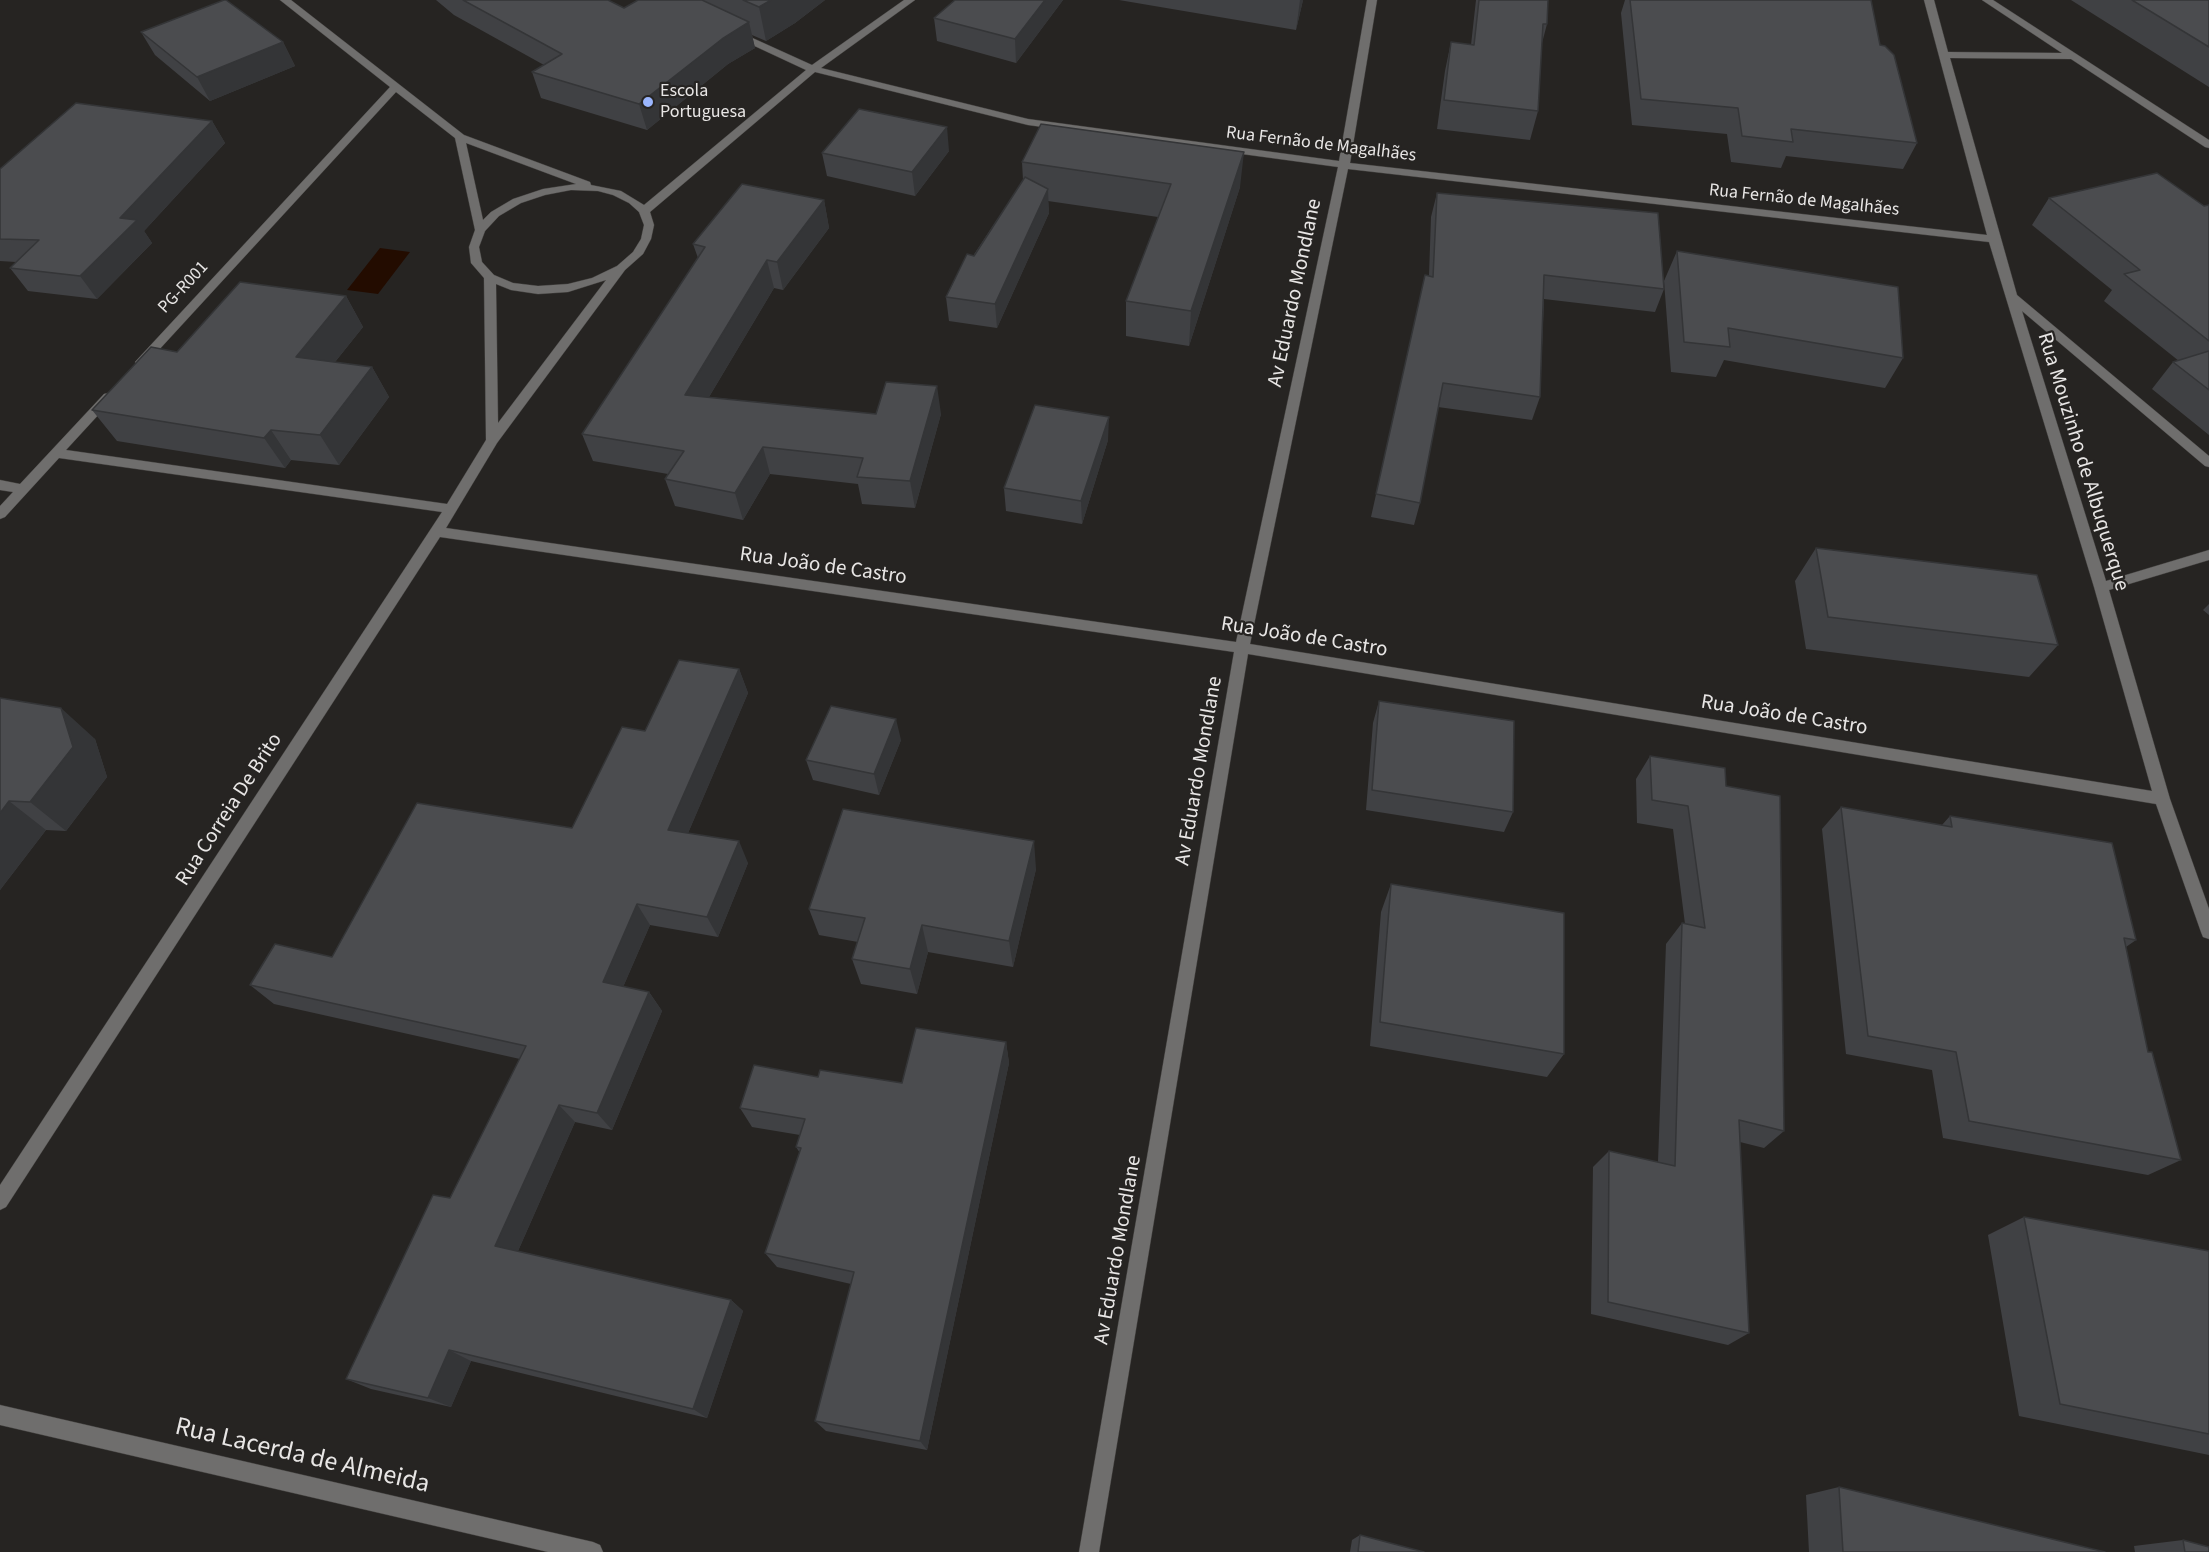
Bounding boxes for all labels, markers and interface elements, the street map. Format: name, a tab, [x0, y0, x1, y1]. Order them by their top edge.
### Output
place label: Escola Portuguesa	[660, 81, 746, 124]
marker: Escola Portuguesa	[641, 95, 655, 109]
street label: Rua Fernão de Magalhães	[1225, 123, 1417, 167]
street label: Rua Fernão de Magalhães	[1708, 180, 1900, 222]
street label: Av Eduardo Mondlane	[1264, 197, 1328, 389]
street label: PG-R001	[154, 257, 214, 319]
street label: Rua Mouzinho de Albuquerque	[2031, 330, 2133, 594]
street label: Rua João de Castro	[738, 543, 908, 591]
street label: Rua João de Castro	[1219, 612, 1389, 664]
street label: Av Eduardo Mondlane	[1171, 674, 1229, 868]
street label: Rua João de Castro	[1699, 690, 1869, 742]
street label: Rua Correia De Brito	[171, 729, 289, 891]
street label: Av Eduardo Mondlane	[1090, 1153, 1148, 1347]
street label: Rua Lacerda de Almeida	[172, 1413, 432, 1501]

